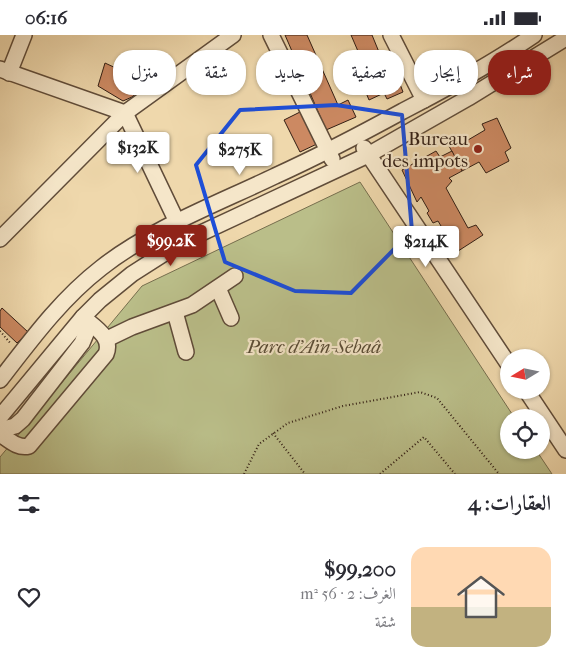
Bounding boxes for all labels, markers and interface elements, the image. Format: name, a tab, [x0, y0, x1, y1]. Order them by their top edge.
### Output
text: 06:16	[25, 7, 67, 29]
chip: منزل	[113, 50, 176, 95]
chip: شقة	[186, 50, 246, 95]
chip: جديد	[256, 50, 323, 95]
chip: تصفية	[333, 50, 404, 95]
chip: إيجار	[414, 50, 478, 95]
chip: شراء	[488, 50, 551, 95]
place label: Bureau des impots	[382, 128, 468, 172]
pin: $132K	[103, 131, 173, 174]
pin: $275K	[205, 133, 275, 176]
text: $132K	[118, 138, 158, 157]
text: $275K	[218, 140, 262, 159]
marker: Bureau des impots	[472, 143, 484, 155]
pin: $99.2K	[130, 225, 212, 267]
pin: $214K	[391, 225, 461, 268]
text: $99.2K	[147, 231, 195, 250]
text: $214K	[404, 232, 448, 251]
park label: Parc d'Aïn-Sebaâ	[246, 336, 381, 358]
north arrow	[500, 349, 550, 399]
map controls	[500, 349, 550, 459]
button: locate	[500, 409, 550, 459]
icon: filters	[15, 490, 43, 518]
text: العقارات: 4	[468, 491, 551, 515]
text: $99,200	[324, 557, 396, 581]
icon: home	[451, 567, 511, 627]
icon: heart	[15, 583, 43, 611]
text: الغرف: 2 · 56 m²	[300, 584, 396, 603]
text: شقة	[375, 612, 396, 631]

